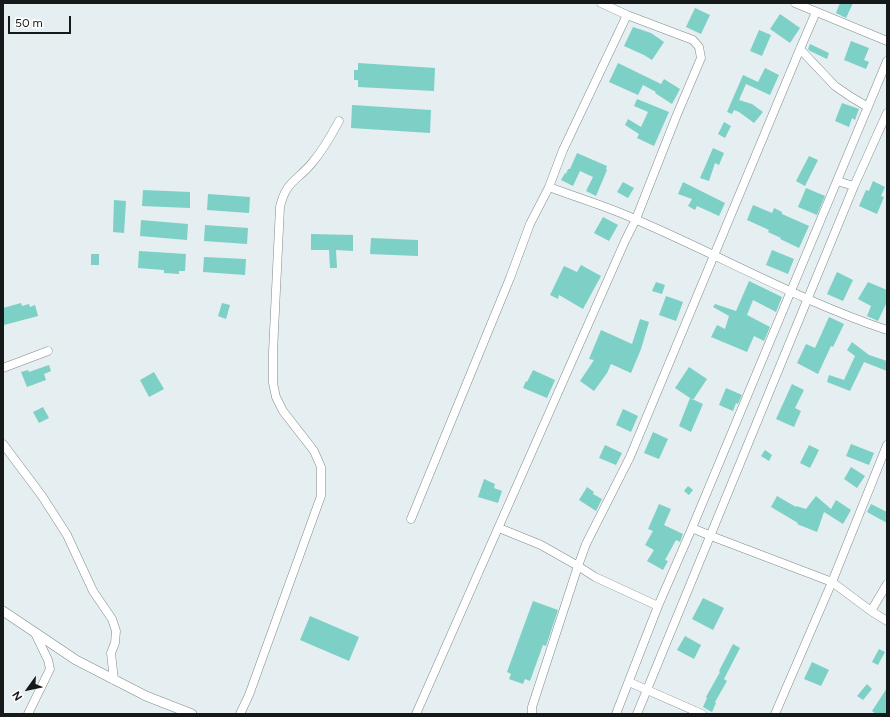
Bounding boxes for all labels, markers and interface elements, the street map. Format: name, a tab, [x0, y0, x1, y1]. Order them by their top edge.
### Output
scale bar	[10, 8, 73, 34]
text: 50 m	[15, 16, 43, 30]
north arrow	[8, 669, 48, 709]
text: N	[10, 689, 25, 703]

